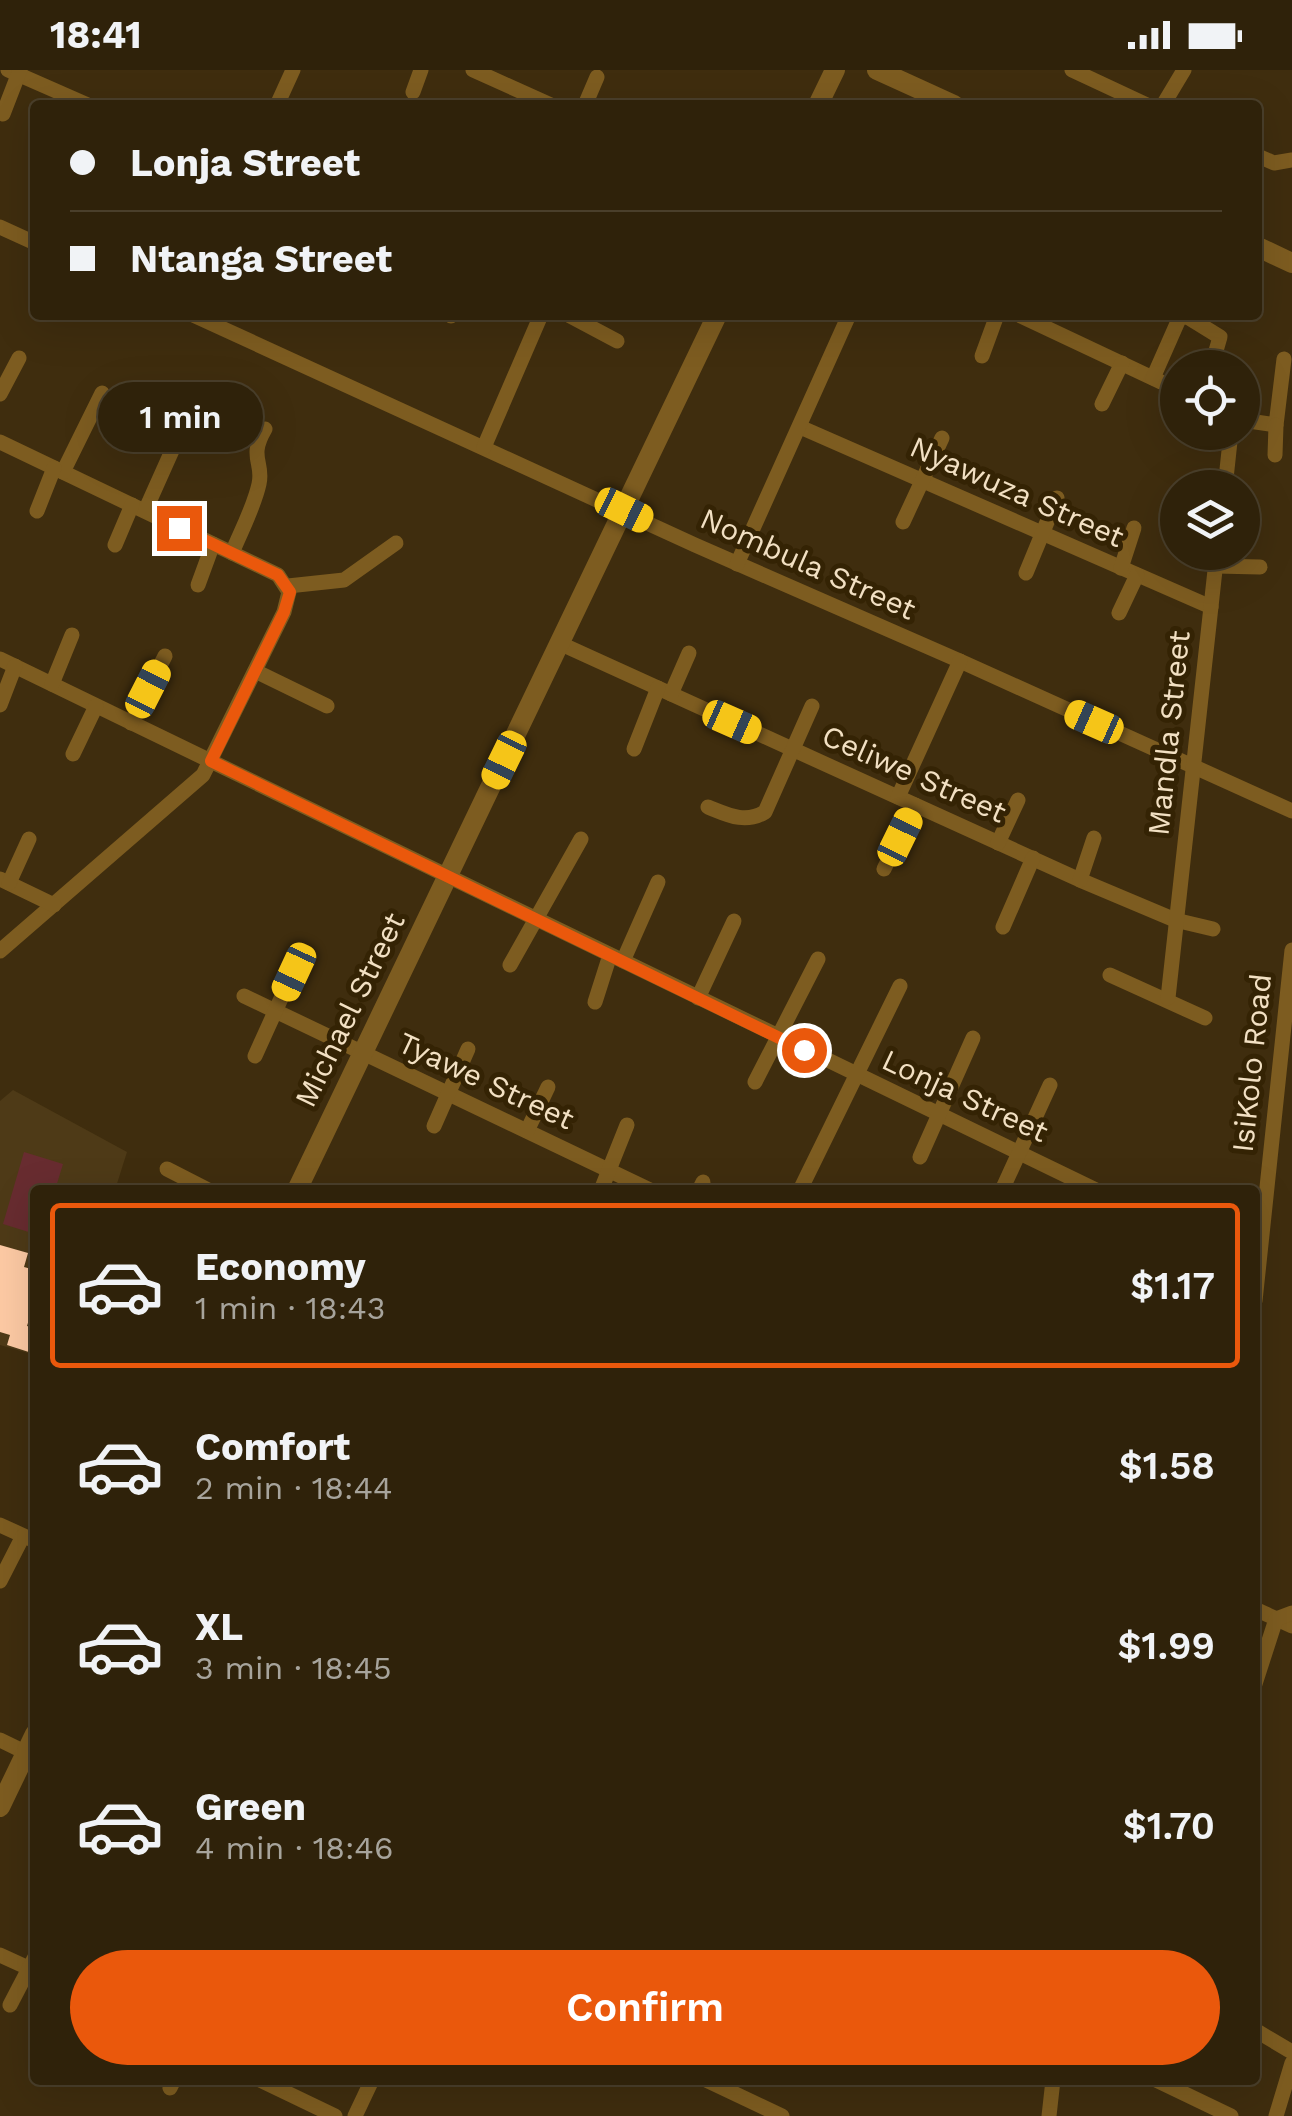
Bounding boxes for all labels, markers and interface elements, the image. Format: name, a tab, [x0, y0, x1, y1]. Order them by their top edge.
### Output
text: 18:41	[50, 13, 142, 57]
text: Lonja Street	[130, 141, 360, 185]
text: Ntanga Street	[130, 237, 392, 281]
map controls	[1160, 350, 1260, 570]
button: locate	[1160, 350, 1260, 450]
callout: 1 min	[96, 383, 262, 453]
text: 1 min	[139, 398, 222, 436]
street label: Nyawuza Street	[905, 429, 1130, 555]
button: layers	[1160, 470, 1260, 570]
car	[590, 483, 658, 537]
street label: Nombula Street	[695, 500, 922, 627]
route end	[157, 506, 202, 551]
street label: Mandla Street	[1140, 628, 1197, 837]
car	[121, 655, 175, 723]
car	[698, 696, 766, 748]
car	[1060, 696, 1128, 748]
street label: Celiwe Street	[817, 717, 1012, 830]
car	[477, 726, 531, 794]
car	[873, 803, 927, 871]
street label: Michael Street	[287, 906, 412, 1113]
car	[268, 938, 320, 1006]
street label: IsiKolo Road	[1225, 972, 1278, 1154]
street label: Tyawe Street	[393, 1025, 580, 1137]
route start	[782, 1028, 827, 1073]
street label: Lonja Street	[877, 1042, 1054, 1149]
icon: car	[75, 1241, 165, 1331]
text: Economy	[195, 1245, 366, 1289]
text: $1.17	[1130, 1264, 1215, 1308]
text: 1 min · 18:43	[195, 1289, 386, 1327]
icon: car	[75, 1421, 165, 1511]
text: Comfort	[195, 1425, 350, 1469]
text: $1.58	[1119, 1444, 1215, 1488]
text: 2 min · 18:44	[195, 1469, 393, 1507]
icon: car	[75, 1601, 165, 1691]
text: XL	[195, 1605, 243, 1649]
text: $1.99	[1118, 1624, 1215, 1668]
text: 3 min · 18:45	[195, 1649, 392, 1687]
icon: car	[75, 1781, 165, 1871]
text: Green	[195, 1785, 306, 1829]
text: $1.70	[1123, 1804, 1215, 1848]
text: 4 min · 18:46	[195, 1829, 393, 1867]
button: Confirm	[70, 1950, 1220, 2065]

